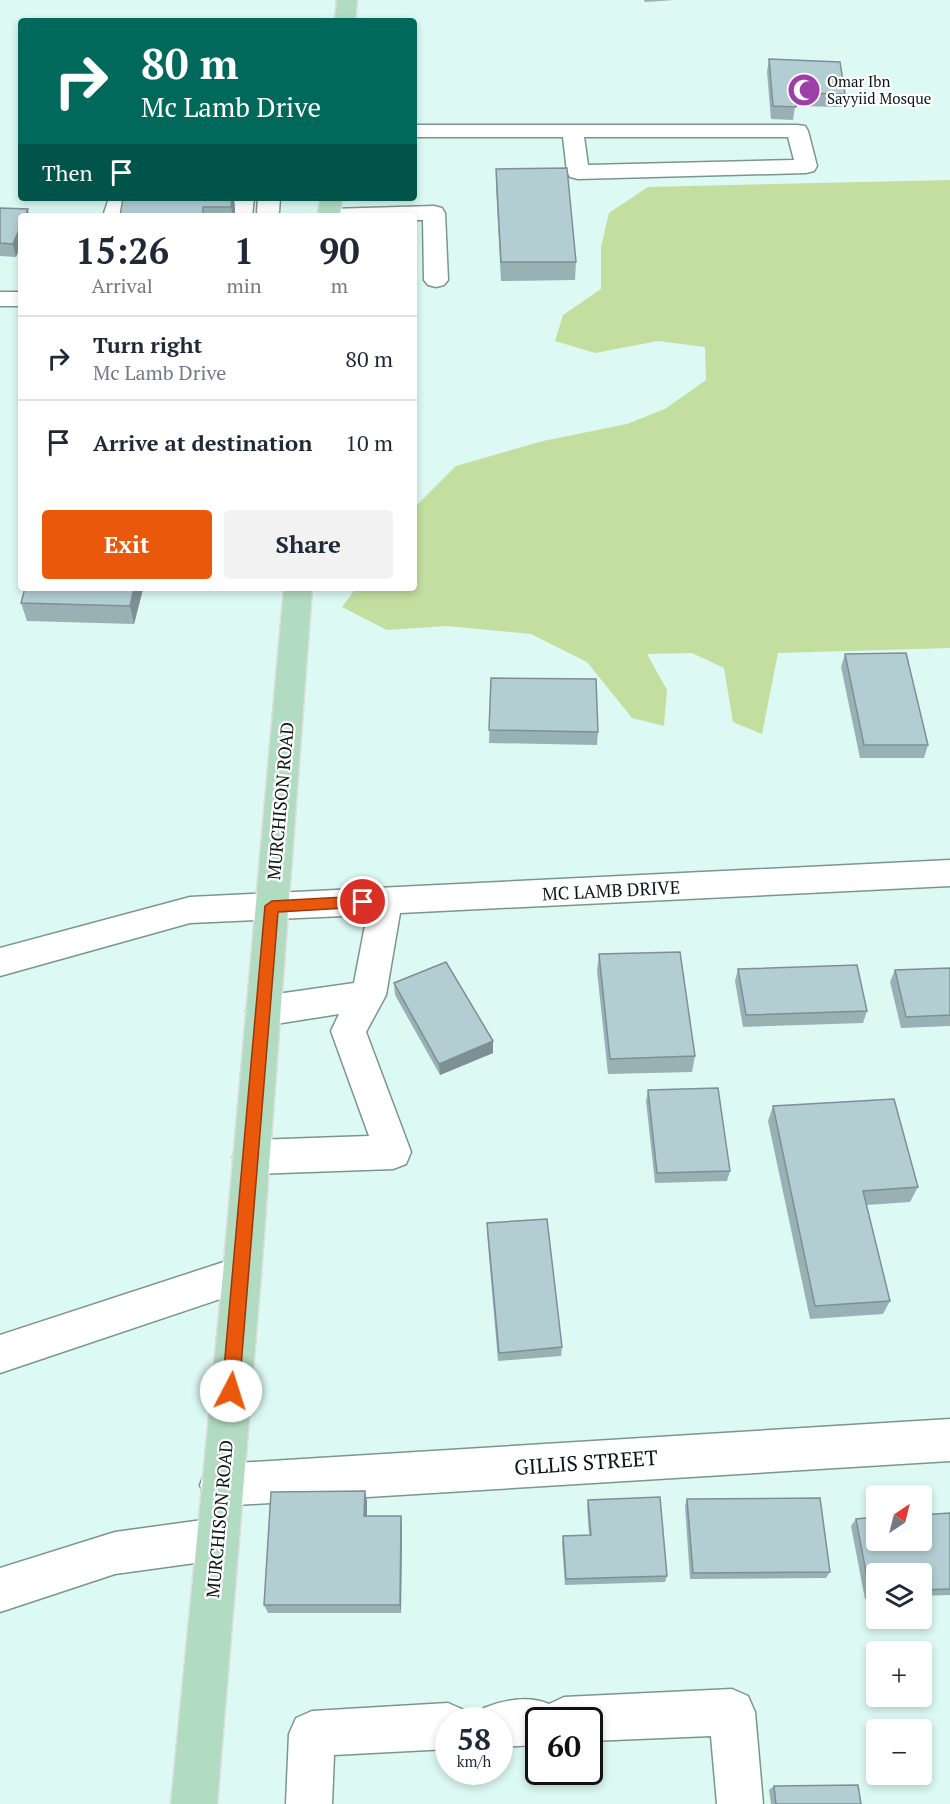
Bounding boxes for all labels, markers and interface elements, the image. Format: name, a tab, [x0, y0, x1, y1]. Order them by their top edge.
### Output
text: 80 m	[141, 35, 239, 91]
icon: right	[42, 42, 120, 120]
place label: Omar Ibn Sayyiid Mosque	[827, 71, 931, 108]
mosque icon: Omar Ibn Sayyiid Mosque	[786, 72, 822, 108]
text: Mc Lamb Drive	[141, 89, 321, 125]
icon: arrive	[105, 156, 138, 189]
text: Then	[42, 158, 93, 187]
text: 15:26	[75, 227, 169, 274]
text: 1	[234, 227, 254, 274]
text: 90	[319, 227, 360, 274]
text: Arrival	[92, 272, 153, 299]
text: min	[226, 272, 262, 299]
text: m	[331, 272, 348, 299]
text: Turn right	[93, 330, 202, 359]
icon: right	[42, 342, 75, 375]
text: 80 m	[345, 344, 393, 373]
text: Mc Lamb Drive	[93, 359, 226, 386]
icon: arrive	[42, 426, 75, 459]
text: Arrive at destination	[93, 428, 312, 457]
text: 10 m	[345, 428, 393, 457]
button: Exit	[42, 510, 212, 579]
button: Share	[224, 510, 393, 579]
street label: MURCHISON ROAD	[261, 721, 299, 881]
street label: MC LAMB DRIVE	[541, 874, 681, 906]
pin	[337, 876, 388, 927]
icon: arrive	[346, 885, 379, 918]
position arrow	[199, 1359, 263, 1423]
street label: MURCHISON ROAD	[200, 1439, 238, 1599]
street label: GILLIS STREET	[513, 1443, 659, 1481]
north arrow	[866, 1485, 932, 1551]
map controls	[866, 1485, 932, 1785]
button: layers	[866, 1563, 932, 1629]
button: +	[866, 1641, 932, 1707]
speed limit sign: 60	[525, 1707, 603, 1785]
text: 58	[457, 1719, 491, 1759]
button: −	[866, 1719, 932, 1785]
text: km/h	[457, 1751, 491, 1771]

